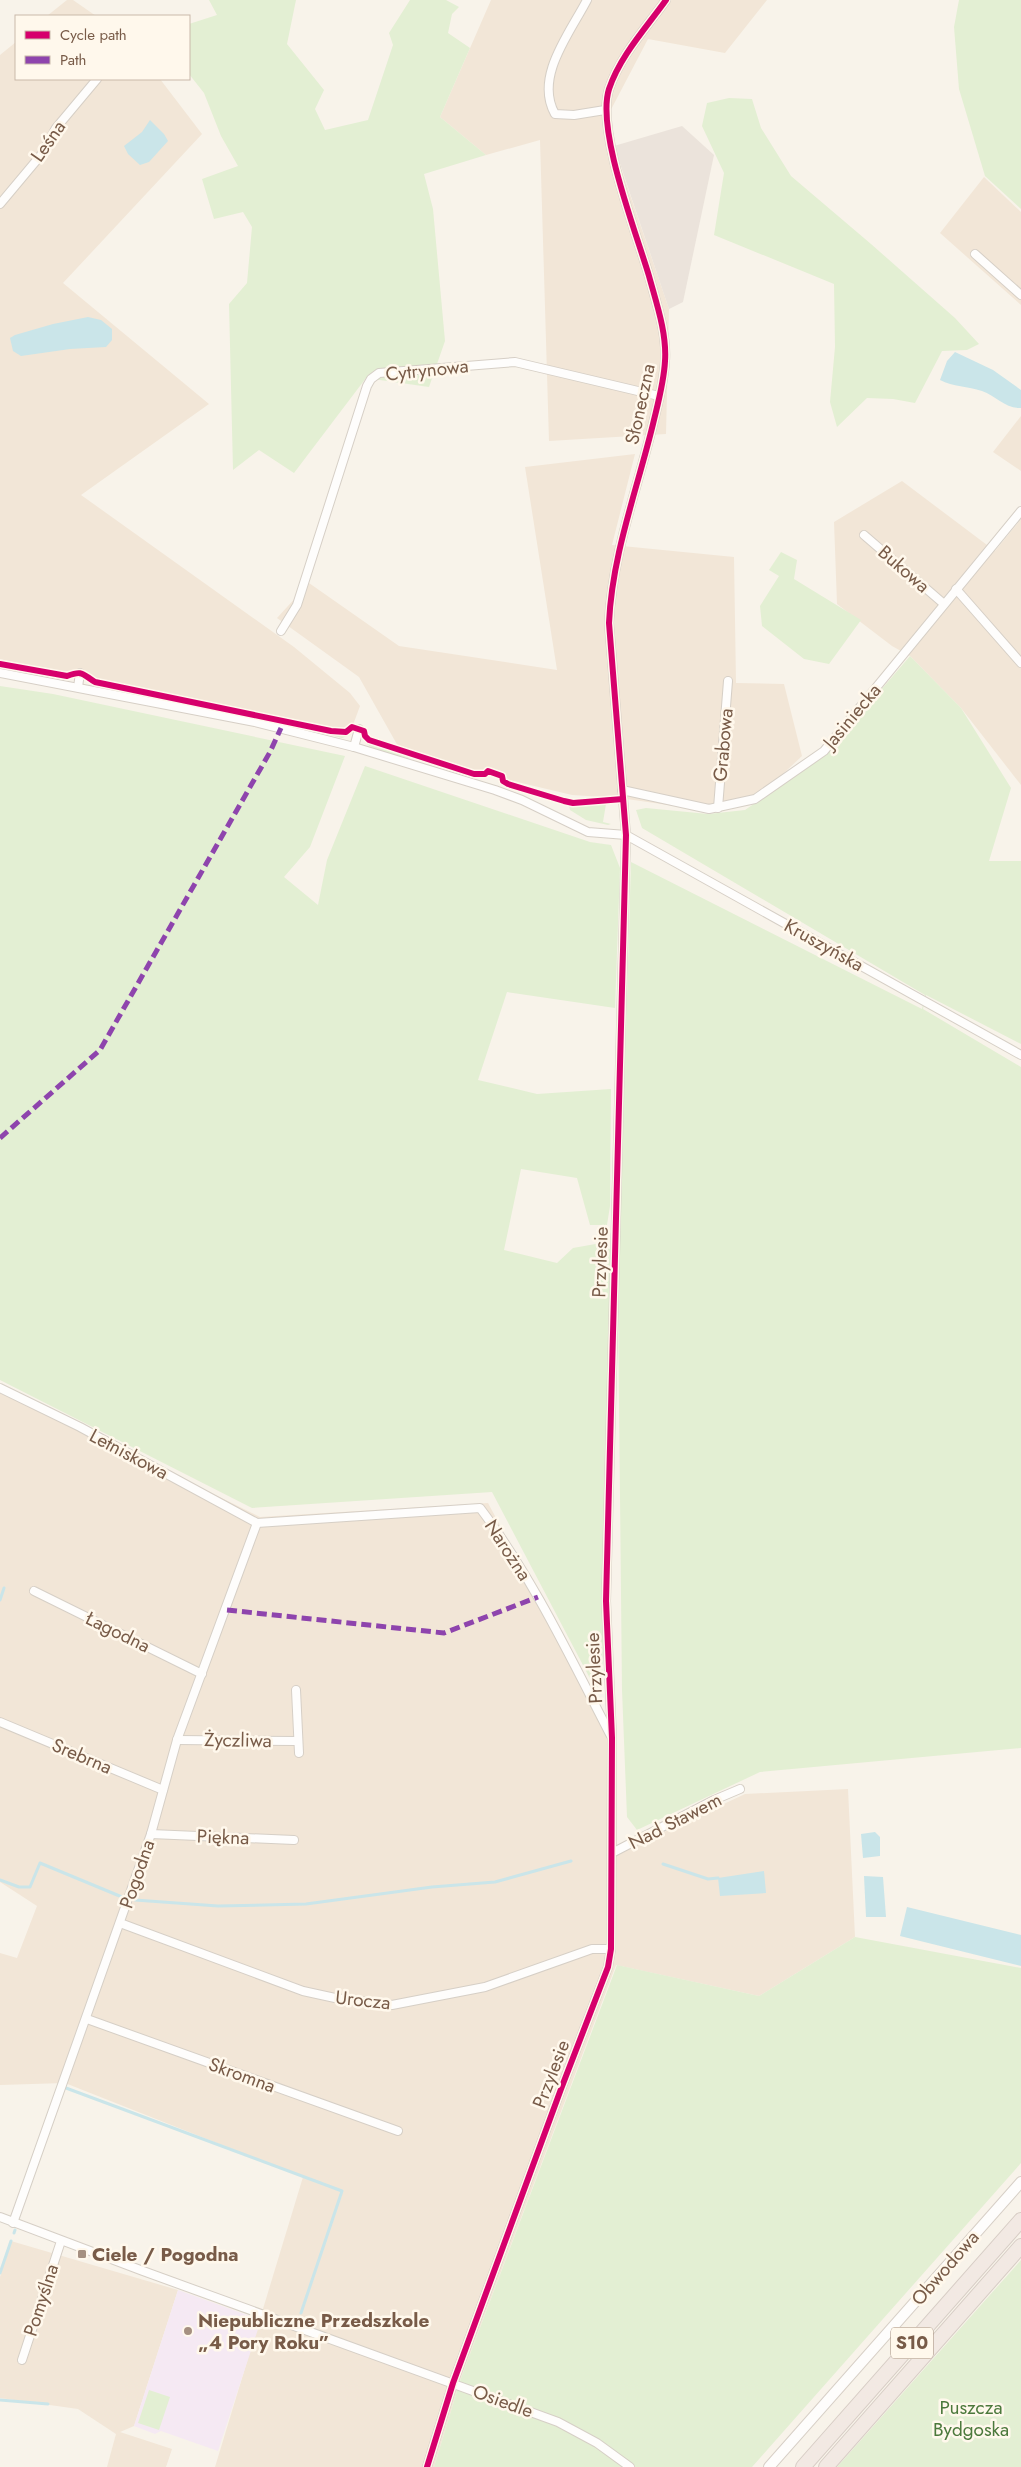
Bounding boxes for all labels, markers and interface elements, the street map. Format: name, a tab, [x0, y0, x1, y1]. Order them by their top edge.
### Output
legend	[15, 15, 190, 80]
text: Cycle path	[60, 24, 127, 46]
text: Path	[60, 49, 86, 71]
street label: Leśna	[24, 115, 72, 167]
street label: Cytrynowa	[384, 352, 470, 388]
street label: Słoneczna	[618, 361, 662, 447]
street label: Bukowa	[872, 539, 936, 599]
street label: Jasiniecka	[815, 678, 887, 757]
street label: Grabowa	[706, 707, 740, 783]
street label: Kruszyńska	[779, 912, 869, 978]
street label: Przylesie	[585, 1226, 615, 1298]
street label: Letniskowa	[85, 1422, 173, 1486]
street label: Narożna	[478, 1514, 538, 1586]
street label: Łagodna	[80, 1604, 155, 1659]
street label: Przylesie	[579, 1632, 609, 1704]
street label: Życzliwa	[204, 1726, 272, 1754]
street label: Srebrna	[48, 1731, 116, 1781]
street label: Nad Stawem	[624, 1786, 726, 1856]
street label: Piękna	[196, 1823, 250, 1851]
street label: Pogodna	[113, 1836, 161, 1912]
street label: Urocza	[334, 1984, 392, 2016]
street label: Przylesie	[526, 2036, 576, 2112]
street label: Skromna	[205, 2050, 279, 2100]
street label: Obwodowa	[905, 2225, 985, 2311]
place label: Ciele / Pogodna	[92, 2241, 239, 2268]
marker: Ciele / Pogodna	[76, 2248, 88, 2260]
street label: Pomyślna	[17, 2260, 65, 2340]
place label: Niepubliczne Przedszkole „4 Pory Roku”	[198, 2307, 429, 2356]
marker: Niepubliczne Przedszkole „4 Pory Roku”	[182, 2325, 194, 2337]
road number: S10	[891, 2328, 933, 2358]
street label: Osiedle	[469, 2378, 537, 2424]
park label: Puszcza Bydgoska	[933, 2394, 1009, 2443]

